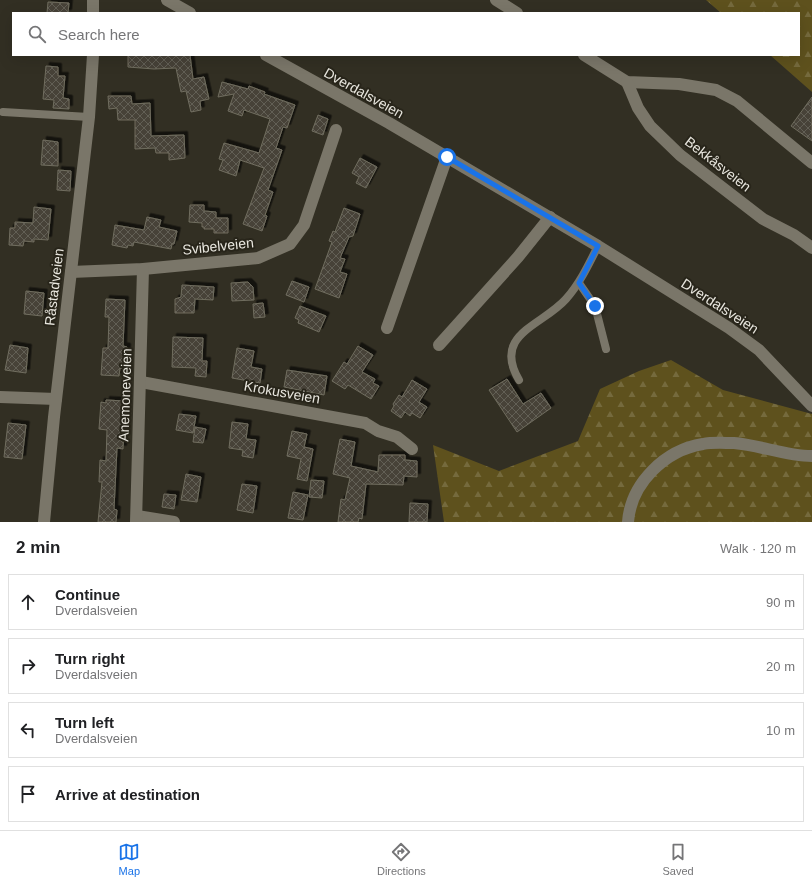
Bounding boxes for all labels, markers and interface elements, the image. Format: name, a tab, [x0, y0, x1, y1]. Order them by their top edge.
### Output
search box	[12, 12, 800, 56]
icon: search	[26, 23, 48, 45]
text: Search here	[58, 26, 140, 43]
street label: Dverdalsveien	[321, 64, 407, 122]
street label: Bekkåsveien	[682, 133, 754, 195]
route start	[438, 148, 456, 166]
street label: Svibelveien	[182, 234, 254, 258]
street label: Råstadveien	[41, 247, 67, 327]
street label: Dverdalsveien	[678, 275, 762, 337]
route end	[586, 297, 604, 315]
street label: Anemoneveien	[115, 348, 135, 442]
street label: Krokusveien	[243, 377, 321, 407]
text: 2 min	[16, 538, 60, 557]
text: Walk · 120 m	[720, 541, 796, 556]
text: Continue	[55, 586, 120, 603]
icon: ahead	[17, 591, 39, 613]
text: 90 m	[766, 595, 795, 610]
text: Dverdalsveien	[55, 603, 137, 618]
text: Turn right	[55, 650, 125, 667]
icon: right	[17, 655, 39, 677]
text: 20 m	[766, 659, 795, 674]
text: Dverdalsveien	[55, 667, 137, 682]
text: Turn left	[55, 714, 114, 731]
icon: left	[17, 719, 39, 741]
text: 10 m	[766, 723, 795, 738]
text: Dverdalsveien	[55, 731, 137, 746]
icon: arrive	[17, 783, 39, 805]
text: Arrive at destination	[55, 786, 200, 803]
tab: Map	[118, 841, 140, 877]
tab: Directions	[377, 841, 426, 877]
tab: Saved	[662, 841, 694, 877]

